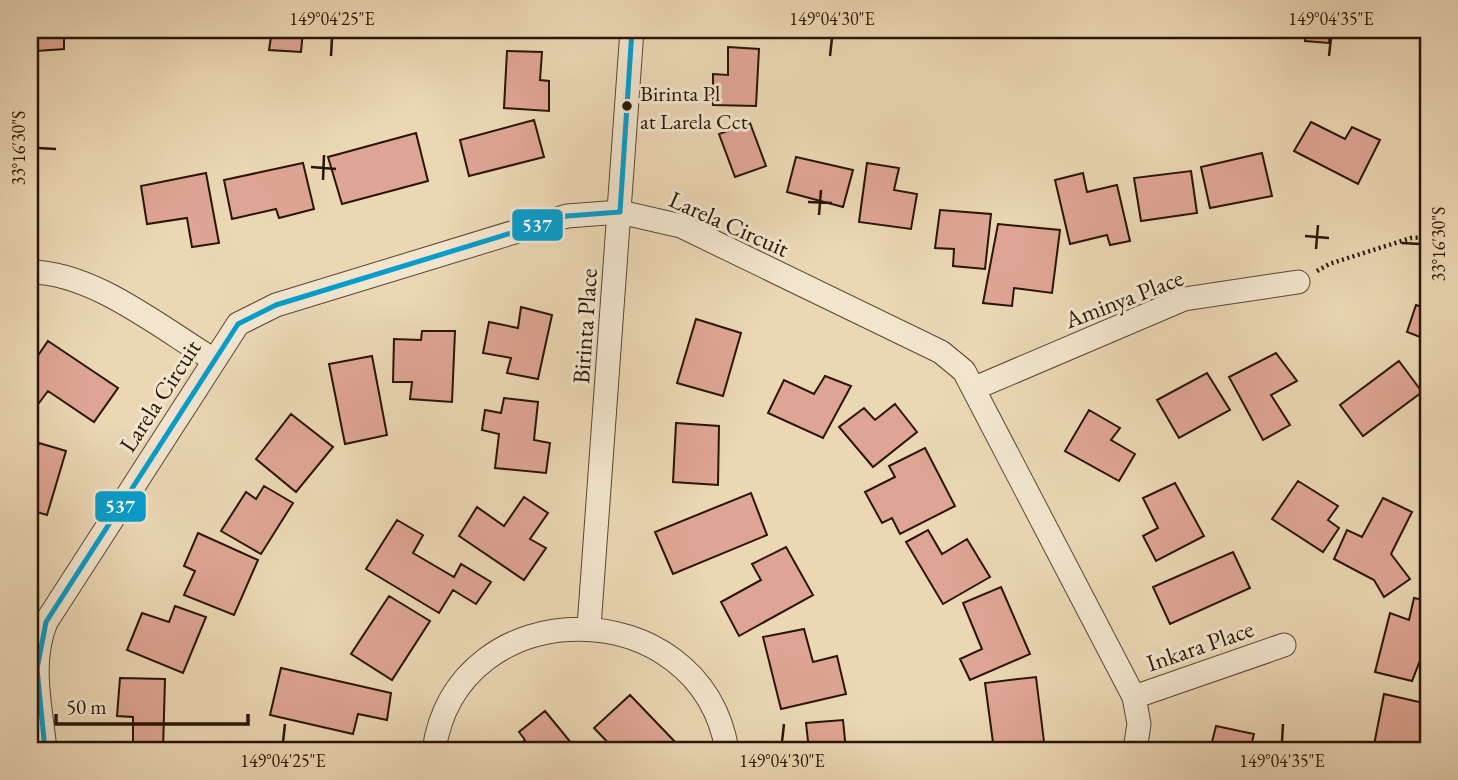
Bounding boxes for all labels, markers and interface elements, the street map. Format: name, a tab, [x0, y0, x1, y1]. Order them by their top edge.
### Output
text: 149°04'25"E	[289, 7, 375, 30]
text: 149°04'30"E	[789, 7, 875, 30]
text: 149°04'35"E	[1288, 7, 1374, 30]
place label: Birinta Pl at Larela Cct	[640, 79, 748, 136]
marker: Birinta Pl at Larela Cct	[620, 99, 634, 113]
text: 33°16'30"S	[7, 111, 30, 185]
street label: Larela Circuit	[664, 183, 794, 264]
text: 33°16'30"S	[1427, 207, 1450, 281]
line badge: 537	[511, 208, 564, 242]
text: 537	[522, 213, 553, 238]
street label: Aminya Place	[1059, 262, 1188, 336]
street label: Birinta Place	[565, 267, 604, 385]
street label: Larela Circuit	[112, 333, 208, 458]
line badge: 537	[94, 490, 147, 523]
text: 537	[105, 494, 136, 519]
street label: Inkara Place	[1142, 613, 1258, 678]
scale bar	[56, 682, 248, 726]
text: 50 m	[66, 693, 107, 720]
text: 149°04'25"E	[240, 749, 326, 772]
text: 149°04'30"E	[739, 749, 825, 772]
text: 149°04'35"E	[1239, 749, 1325, 772]

